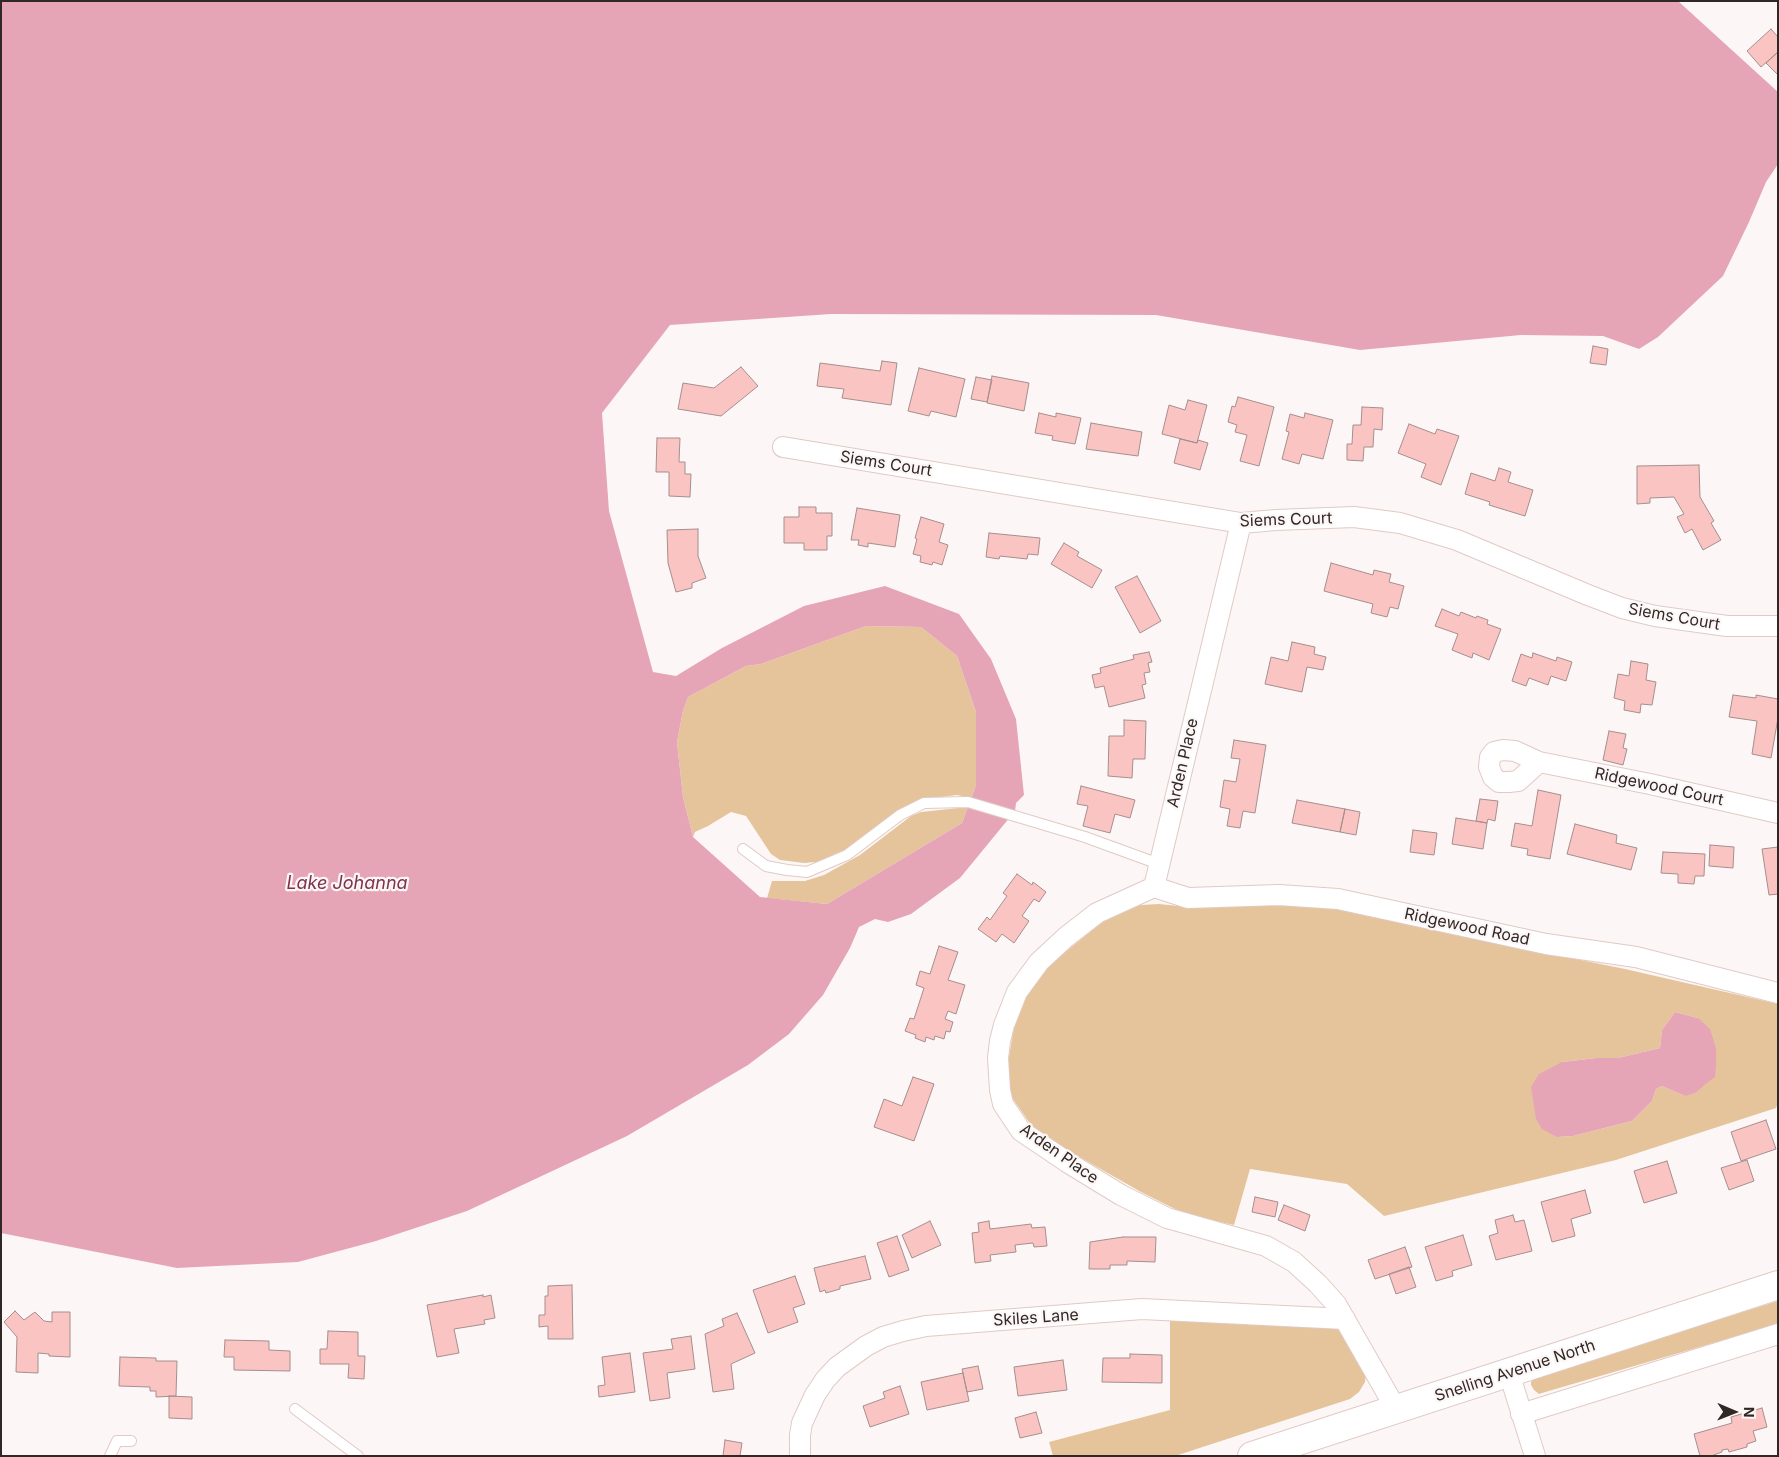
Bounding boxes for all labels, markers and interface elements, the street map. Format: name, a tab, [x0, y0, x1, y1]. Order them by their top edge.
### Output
street label: Siems Court	[839, 447, 933, 481]
street label: Siems Court	[1239, 509, 1333, 531]
street label: Siems Court	[1627, 599, 1721, 635]
street label: Arden Place	[1163, 716, 1203, 810]
street label: Ridgewood Court	[1593, 764, 1725, 810]
water label: Lake Johanna	[286, 873, 408, 895]
street label: Ridgewood Road	[1403, 904, 1531, 950]
street label: Arden Place	[1016, 1120, 1102, 1188]
street label: Skiles Lane	[992, 1305, 1080, 1331]
street label: Snelling Avenue North	[1432, 1336, 1598, 1406]
north arrow	[1709, 1387, 1759, 1437]
text: N	[1741, 1407, 1758, 1418]

